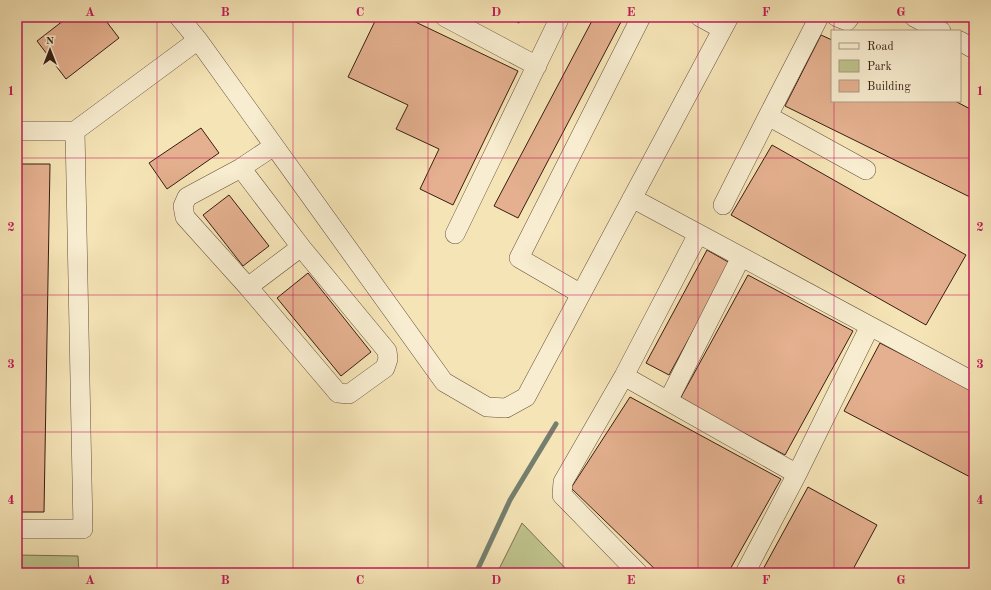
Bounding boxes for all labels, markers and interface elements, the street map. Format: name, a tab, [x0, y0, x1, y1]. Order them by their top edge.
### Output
text: A	[85, 6, 95, 19]
text: B	[220, 6, 230, 19]
text: C	[356, 6, 364, 19]
text: D	[491, 6, 501, 19]
text: E	[627, 6, 636, 19]
text: F	[762, 6, 771, 19]
text: G	[896, 6, 906, 19]
north arrow	[30, 30, 70, 70]
legend	[831, 30, 961, 102]
text: N	[46, 36, 55, 47]
text: Road	[867, 41, 894, 53]
text: Park	[867, 61, 892, 73]
text: Building	[867, 81, 911, 93]
text: 1	[7, 85, 15, 98]
text: 1	[976, 85, 984, 98]
text: 2	[7, 221, 15, 234]
text: 2	[976, 221, 984, 234]
text: 3	[7, 358, 15, 371]
text: 3	[976, 358, 984, 371]
text: 4	[7, 494, 15, 507]
text: 4	[976, 494, 984, 507]
text: A	[85, 574, 95, 587]
text: B	[220, 574, 230, 587]
text: C	[356, 574, 364, 587]
text: D	[491, 574, 501, 587]
text: E	[627, 574, 636, 587]
text: F	[762, 574, 771, 587]
text: G	[896, 574, 906, 587]

